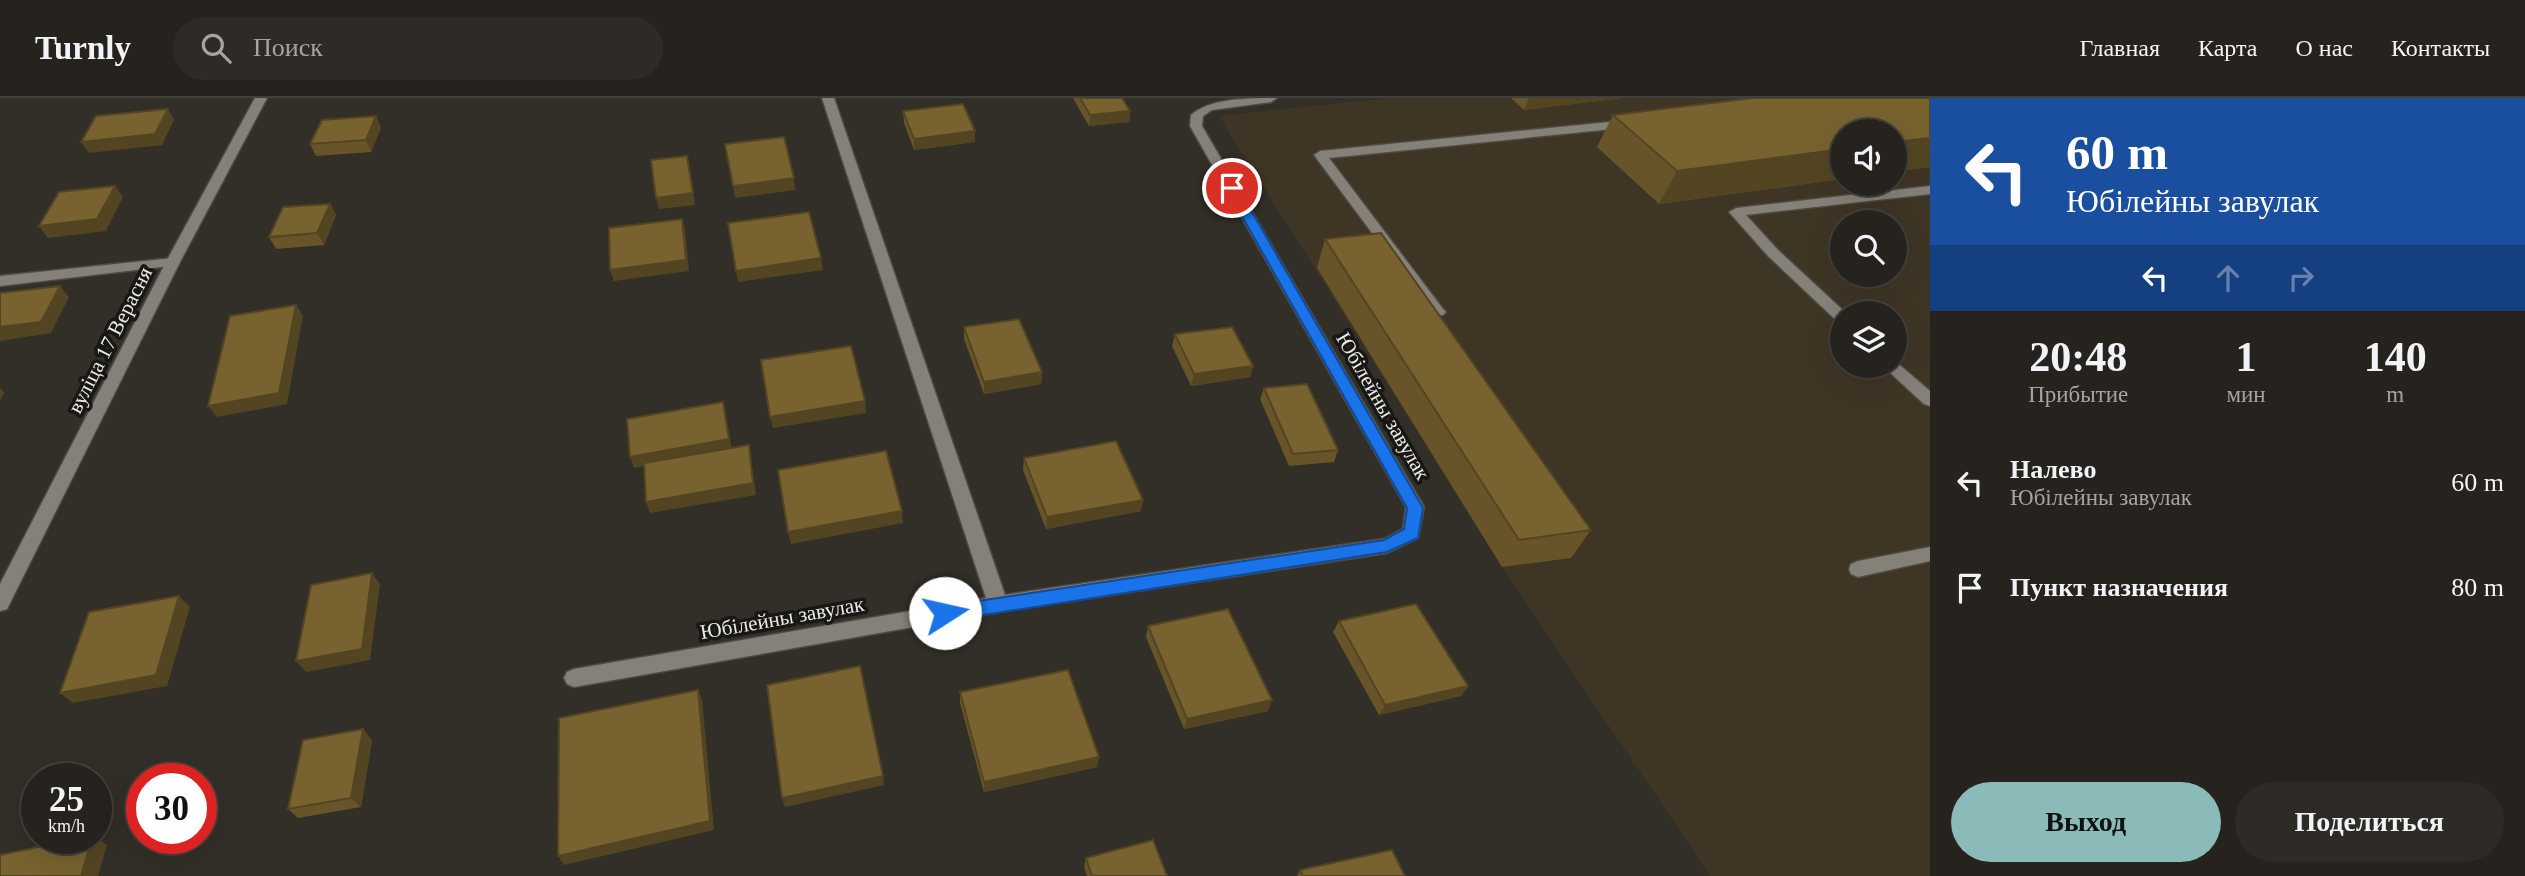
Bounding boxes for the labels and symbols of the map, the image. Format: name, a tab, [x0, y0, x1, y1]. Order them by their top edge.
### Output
pin	[1202, 158, 1262, 218]
street label: вуліца 17 Верасня	[63, 263, 157, 417]
street label: Юбілейны завулак	[1331, 328, 1435, 485]
position arrow	[908, 576, 982, 650]
street label: Юбілейны завулак	[698, 592, 867, 644]
speed limit sign: 30	[126, 763, 217, 854]

